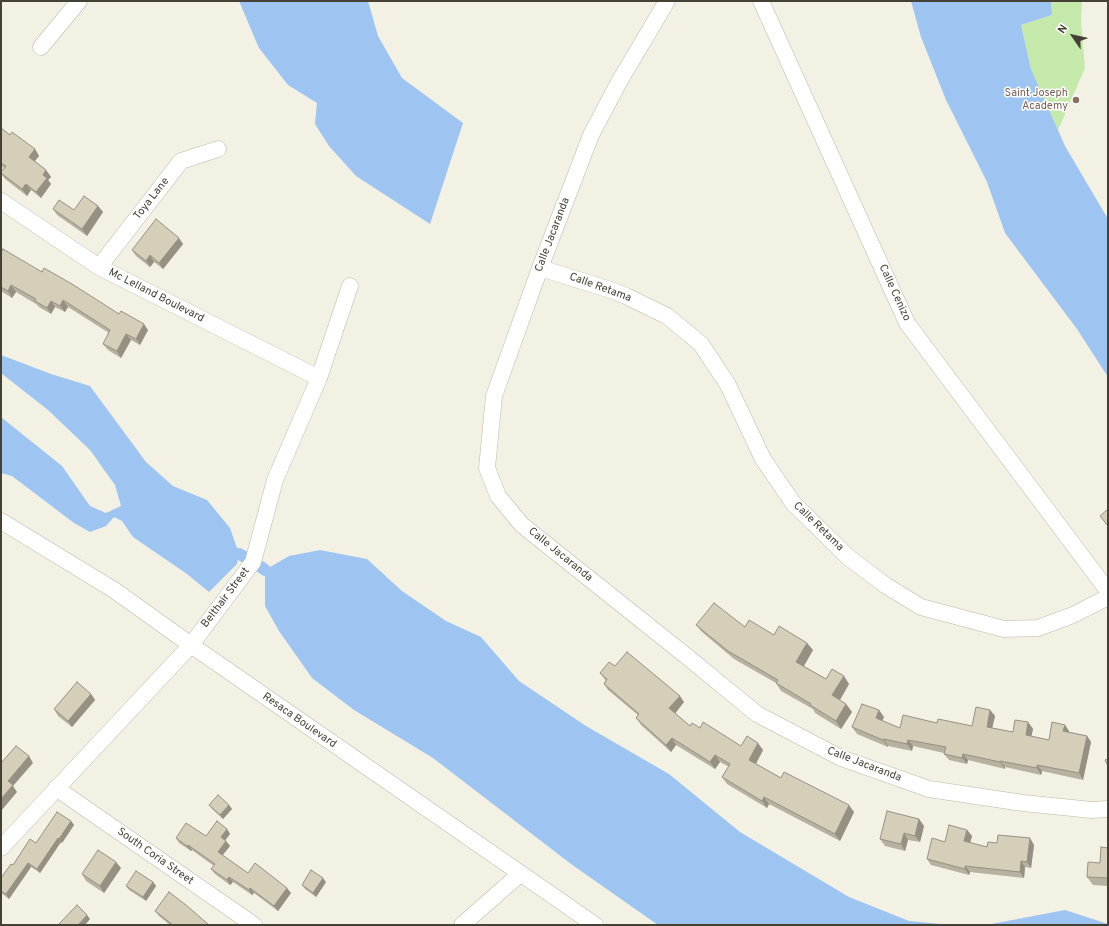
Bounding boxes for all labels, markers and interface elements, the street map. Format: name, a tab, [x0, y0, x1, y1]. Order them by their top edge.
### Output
north arrow	[1053, 16, 1093, 56]
text: N	[1055, 22, 1071, 36]
place label: Saint Joseph Academy	[1005, 87, 1068, 113]
marker: Saint Joseph Academy	[1071, 95, 1081, 105]
street label: Toya Lane	[131, 175, 173, 223]
street label: Calle Jacaranda	[533, 196, 573, 274]
street label: Calle Cenizo	[875, 263, 913, 323]
street label: Mc Lelland Boulevard	[106, 266, 206, 326]
street label: Calle Retama	[567, 271, 633, 305]
street label: Calle Retama	[790, 500, 846, 554]
street label: Calle Jacaranda	[525, 525, 595, 585]
street label: Belthair Street	[199, 565, 253, 631]
street label: Resaca Boulevard	[259, 691, 339, 751]
street label: Calle Jacaranda	[825, 745, 903, 785]
street label: South Coria Street	[114, 826, 196, 888]

